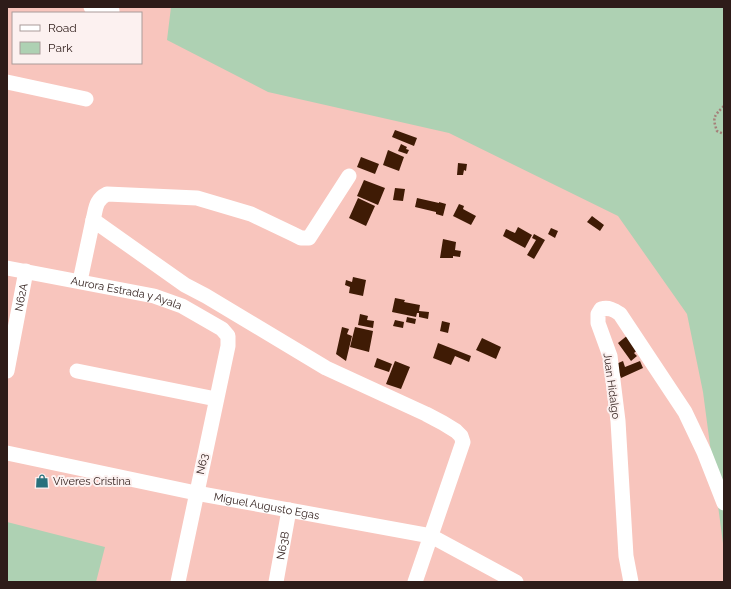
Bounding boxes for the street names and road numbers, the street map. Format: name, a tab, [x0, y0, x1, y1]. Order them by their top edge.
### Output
street label: Aurora Estrada y Ayala	[70, 274, 184, 312]
street label: N62A	[12, 282, 31, 313]
street label: Juan Hidalgo	[600, 352, 623, 420]
street label: N63	[194, 452, 211, 476]
street label: Miguel Augusto Egas	[213, 490, 320, 522]
street label: N63B	[274, 531, 292, 561]

